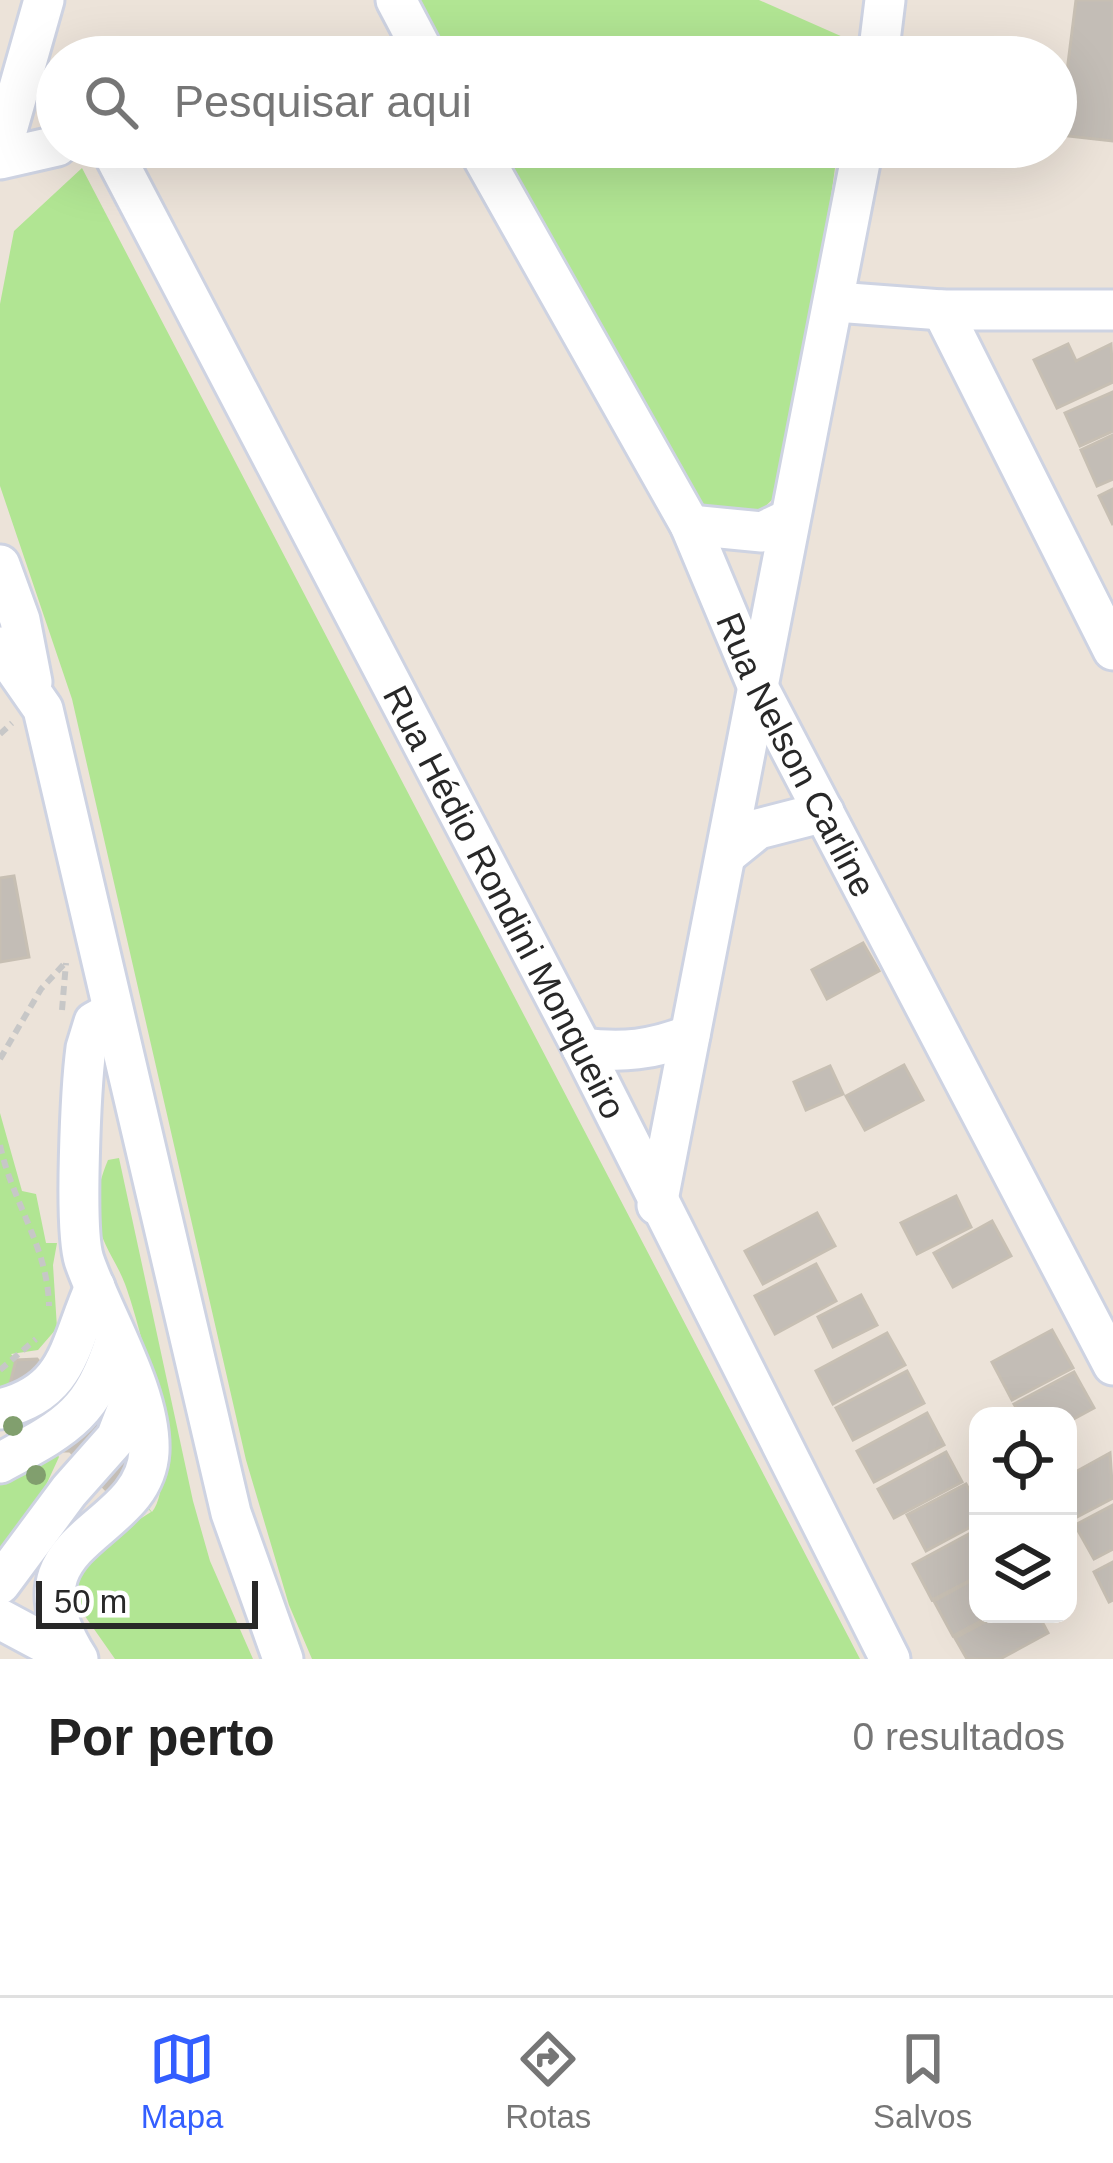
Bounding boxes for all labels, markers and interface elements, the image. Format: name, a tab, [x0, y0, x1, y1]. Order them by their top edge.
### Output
search box	[36, 36, 1077, 168]
icon: search	[78, 69, 144, 135]
text: Pesquisar aqui	[174, 76, 472, 127]
street label: Rua Nelson Carline	[709, 607, 885, 903]
street label: Rua Hédio Rondini Monqueiro	[375, 678, 635, 1125]
map controls	[969, 1407, 1077, 1623]
button: locate	[969, 1407, 1077, 1515]
button: layers	[969, 1515, 1077, 1623]
scale bar	[36, 1575, 258, 1628]
text: 50 m	[54, 1583, 127, 1620]
text: Por perto	[48, 1709, 275, 1766]
text: 0 resultados	[853, 1715, 1065, 1758]
tab: Mapa	[141, 2026, 223, 2136]
tab: Rotas	[505, 2026, 591, 2136]
tab: Salvos	[873, 2026, 972, 2136]

